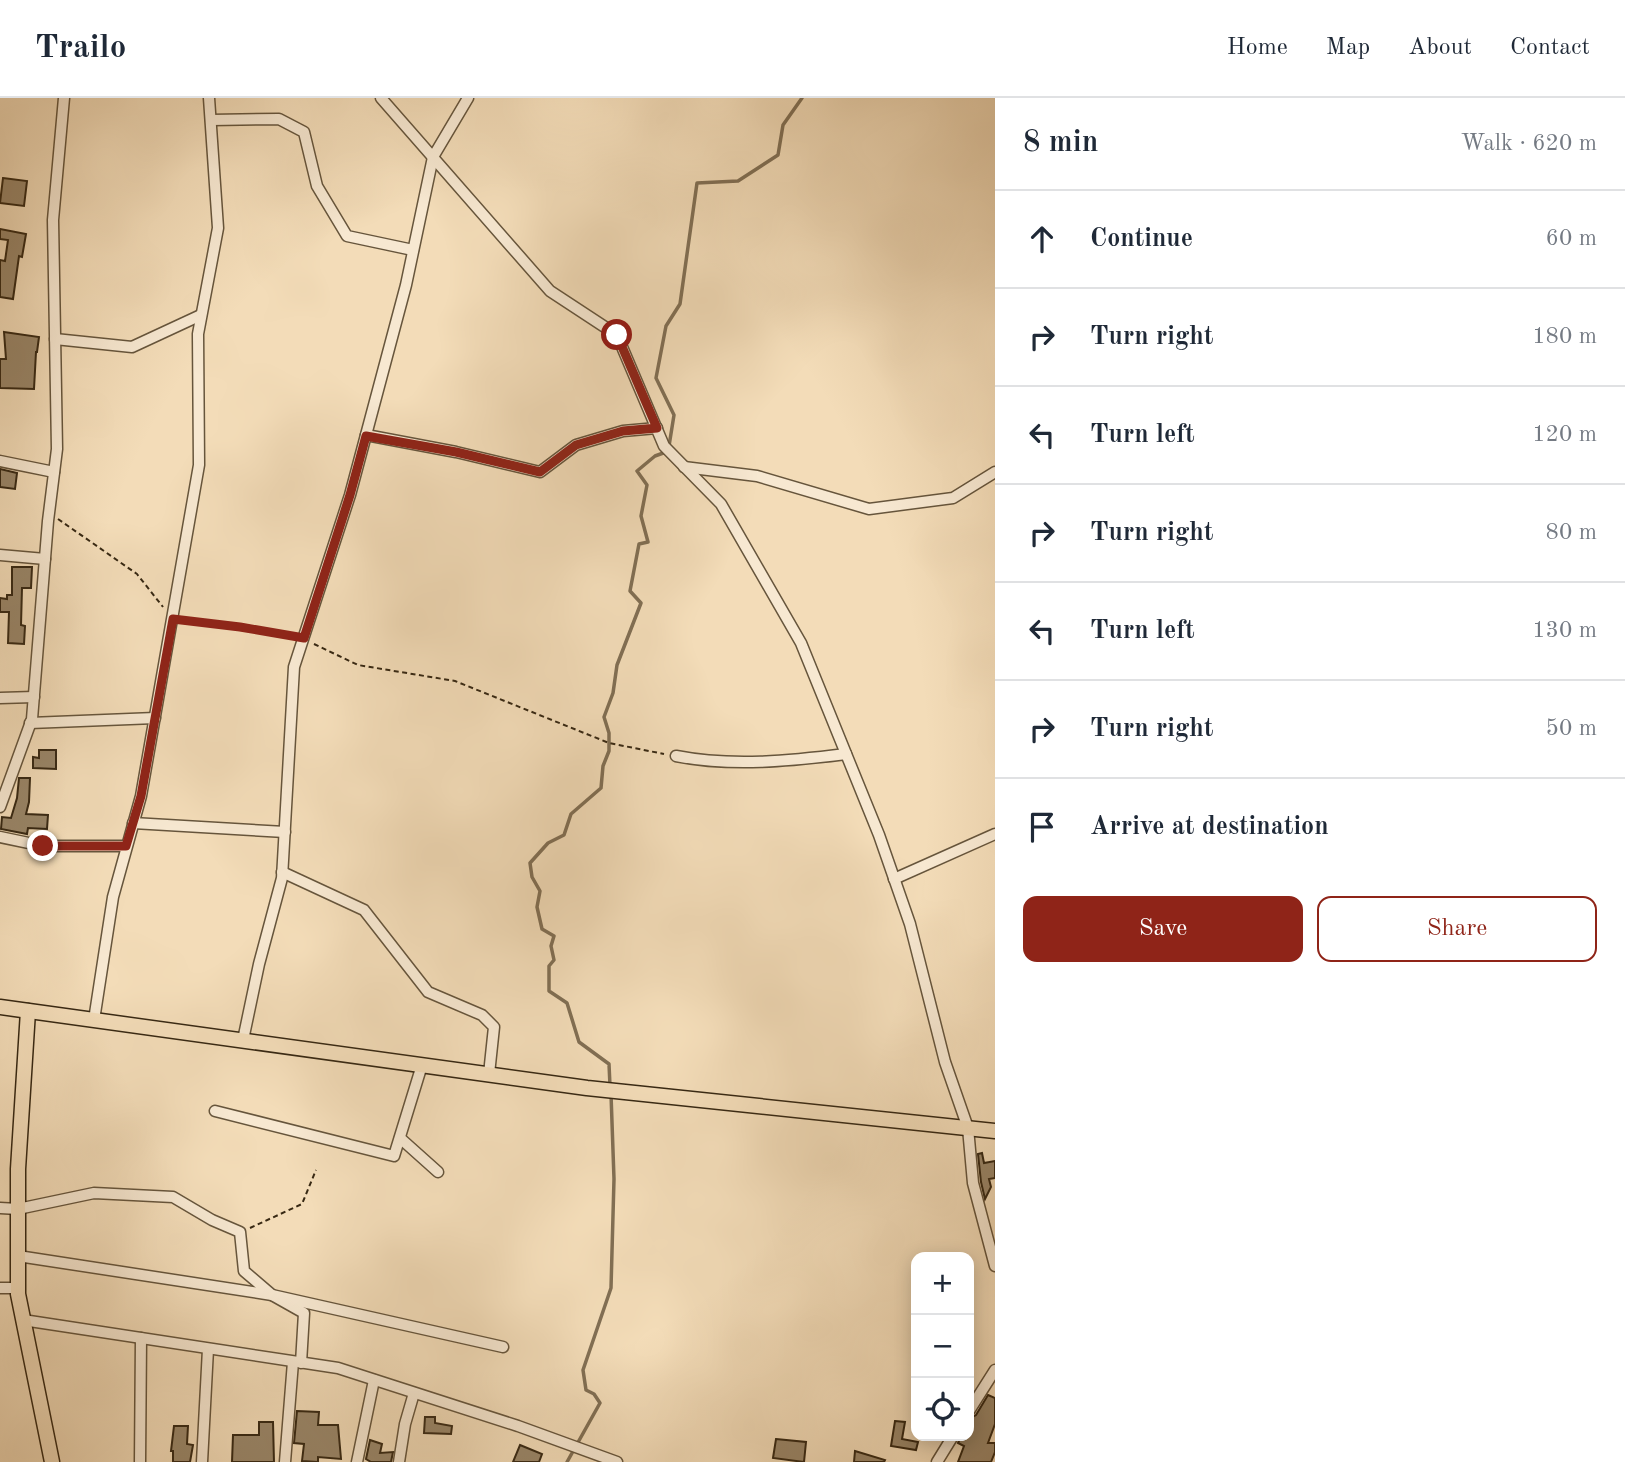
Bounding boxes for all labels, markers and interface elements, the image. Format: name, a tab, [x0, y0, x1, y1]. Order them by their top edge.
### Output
text: Trailo	[35, 32, 126, 65]
text: Home	[1227, 36, 1288, 60]
text: Map	[1326, 36, 1370, 60]
text: About	[1408, 36, 1472, 60]
text: Contact	[1510, 36, 1590, 60]
text: 8 min	[1023, 128, 1098, 158]
text: Walk · 620 m	[1461, 132, 1597, 155]
icon: ahead	[1023, 220, 1061, 258]
text: Continue	[1090, 226, 1193, 252]
text: 60 m	[1546, 227, 1597, 250]
icon: right	[1023, 318, 1061, 356]
route start	[601, 319, 632, 350]
text: Turn right	[1090, 324, 1213, 350]
text: 180 m	[1532, 325, 1597, 348]
icon: left	[1023, 416, 1061, 454]
text: Turn left	[1090, 422, 1195, 448]
text: 120 m	[1532, 423, 1597, 446]
icon: right	[1023, 514, 1061, 552]
text: Turn right	[1090, 520, 1213, 546]
text: 80 m	[1546, 521, 1597, 544]
icon: left	[1023, 612, 1061, 650]
text: Turn left	[1090, 618, 1195, 644]
text: 130 m	[1532, 619, 1597, 642]
icon: right	[1023, 710, 1061, 748]
text: Turn right	[1090, 716, 1213, 742]
text: 50 m	[1546, 717, 1597, 740]
icon: arrive	[1023, 808, 1061, 846]
text: Arrive at destination	[1090, 814, 1329, 840]
route end	[27, 830, 58, 861]
button: Save	[1023, 896, 1303, 962]
button: Share	[1317, 896, 1597, 962]
map controls	[911, 1252, 974, 1441]
button: +	[911, 1252, 974, 1315]
button: −	[911, 1315, 974, 1378]
button: locate	[911, 1378, 974, 1441]

